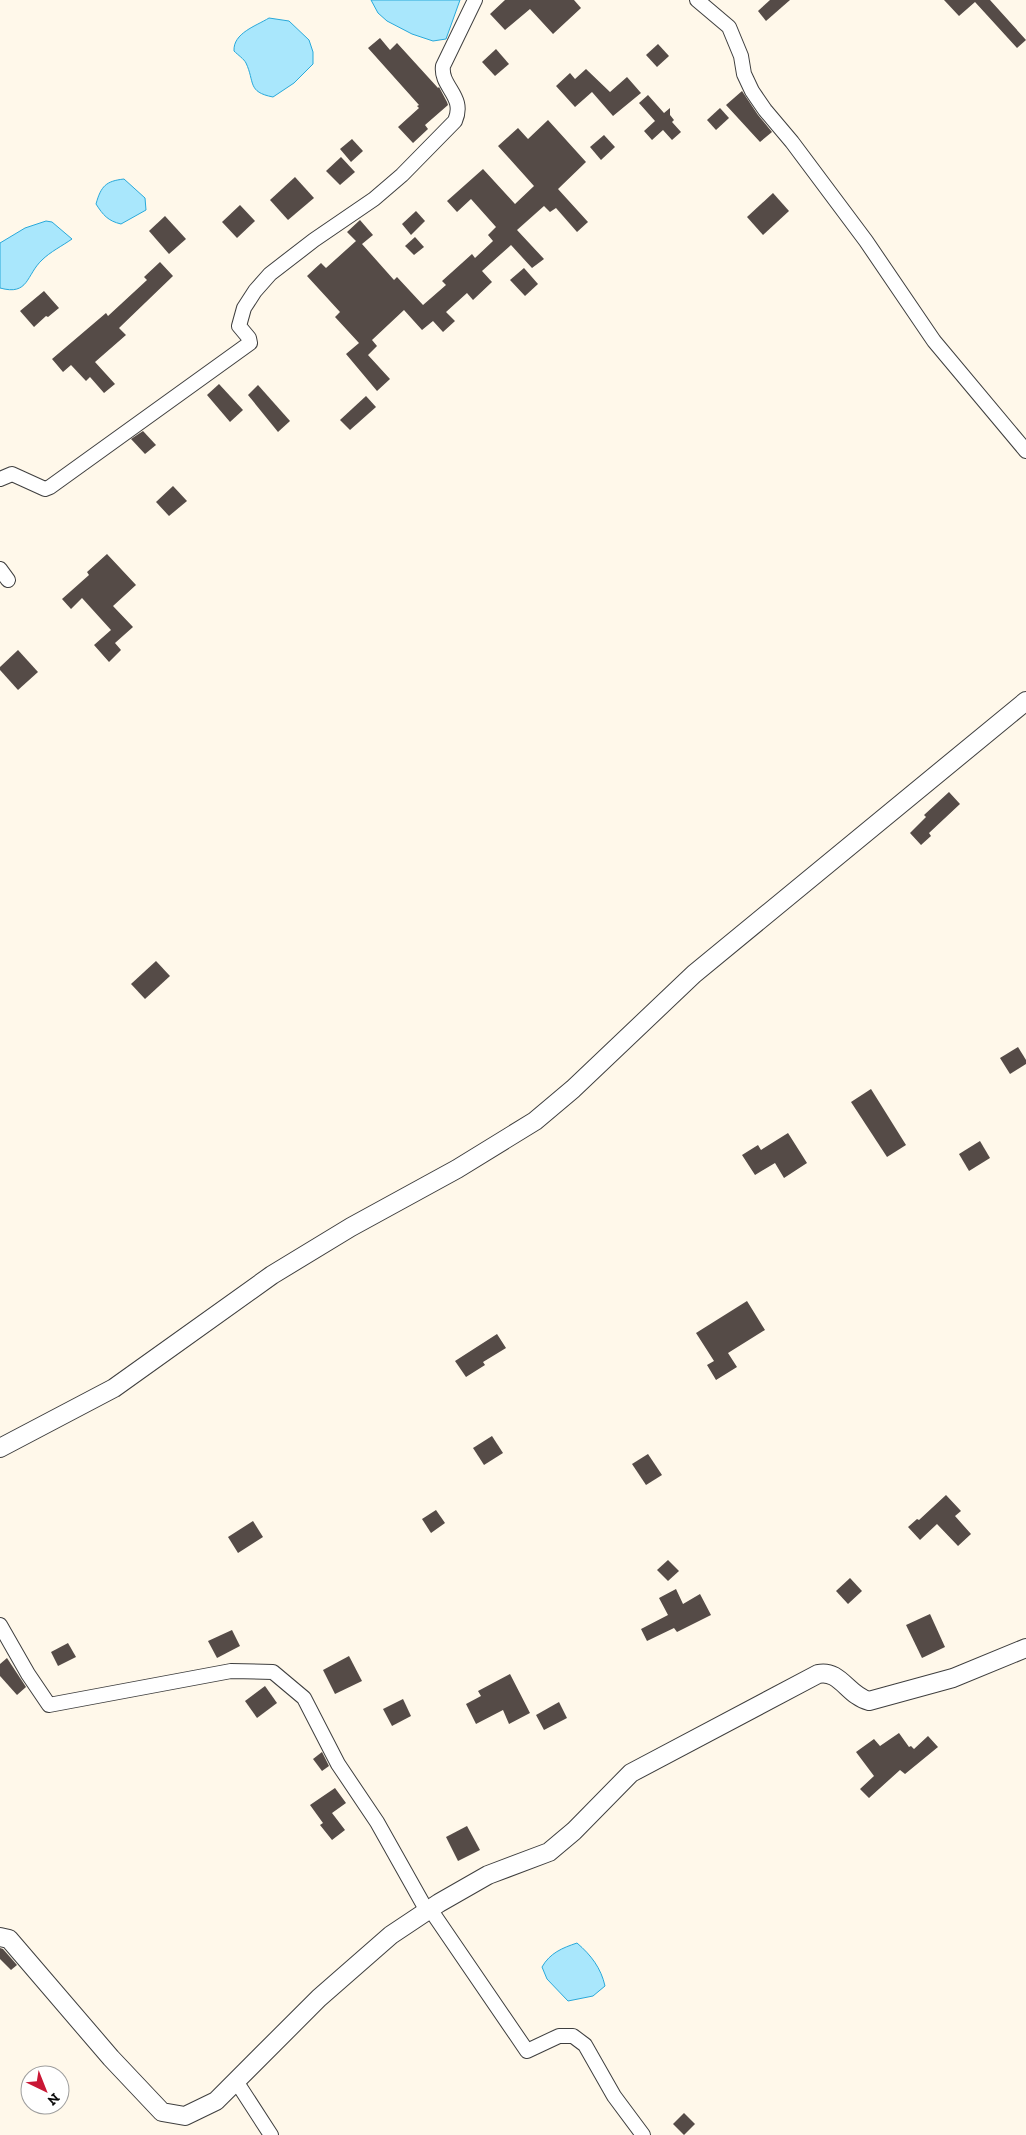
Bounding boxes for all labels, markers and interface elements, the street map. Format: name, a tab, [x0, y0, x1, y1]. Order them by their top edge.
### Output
north arrow	[20, 2065, 70, 2115]
text: N	[44, 2089, 63, 2109]

